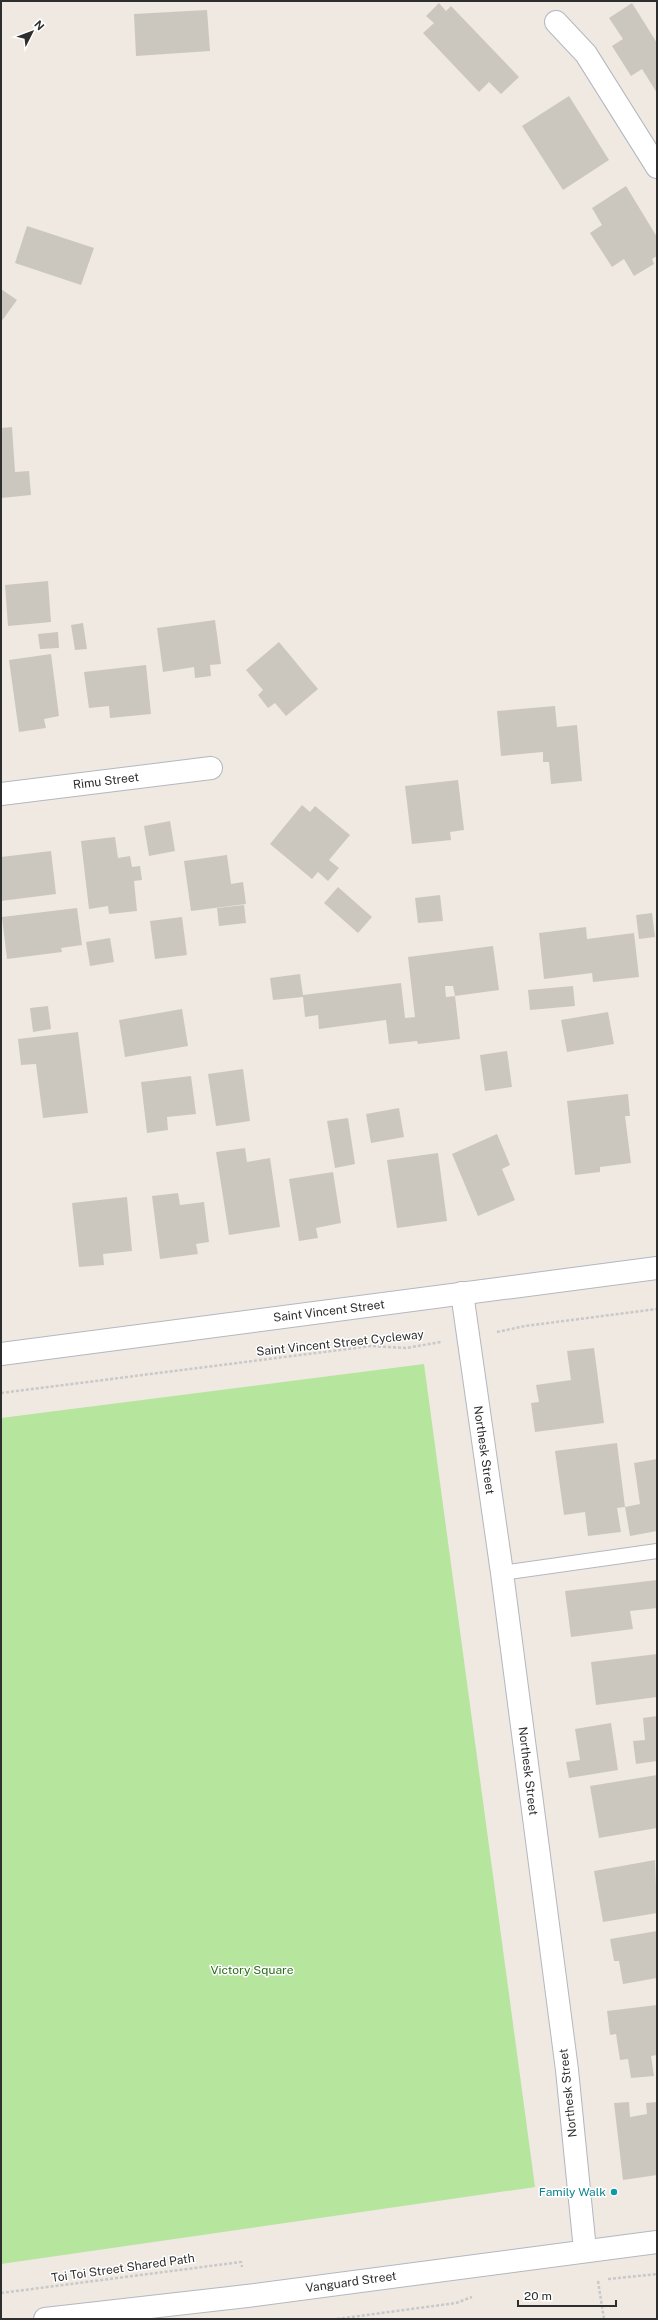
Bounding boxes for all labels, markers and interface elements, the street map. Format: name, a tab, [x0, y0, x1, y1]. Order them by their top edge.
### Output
north arrow	[12, 12, 52, 52]
text: N	[32, 18, 47, 33]
street label: Rimu Street	[72, 770, 140, 792]
street label: Saint Vincent Street	[272, 1297, 386, 1325]
street label: Saint Vincent Street Cycleway	[256, 1327, 425, 1359]
street label: Northesk Street	[471, 1405, 497, 1496]
street label: Northesk Street	[516, 1726, 540, 1817]
park label: Victory Square	[211, 1963, 294, 1977]
street label: Northesk Street	[556, 2047, 580, 2138]
place label: Family Walk	[539, 2185, 606, 2199]
marker: Family Walk	[609, 2187, 619, 2197]
street label: Toi Toi Street Shared Path	[51, 2251, 196, 2285]
street label: Vanguard Street	[305, 2269, 398, 2295]
scale bar	[518, 2282, 616, 2308]
text: 20 m	[524, 2289, 552, 2303]

